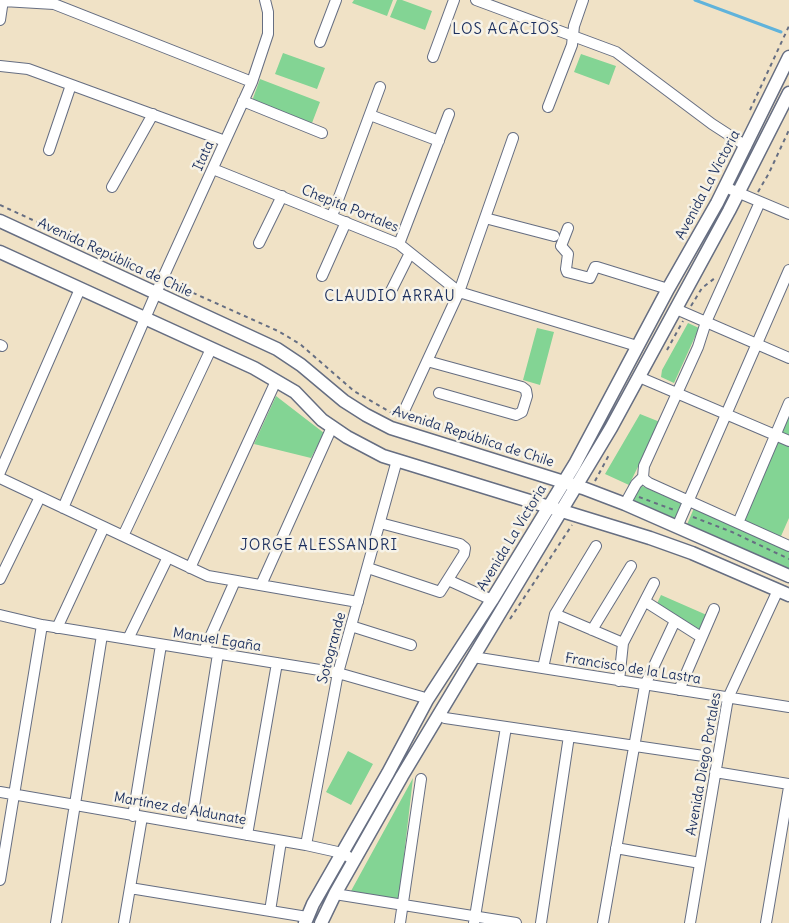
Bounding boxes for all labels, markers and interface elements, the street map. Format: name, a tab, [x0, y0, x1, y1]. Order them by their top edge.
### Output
district label: LOS ACACIOS	[451, 21, 561, 39]
street label: Avenida La Victoria	[672, 127, 744, 243]
street label: Itata	[190, 138, 218, 174]
street label: Chepita Portales	[299, 182, 401, 236]
street label: Avenida República de Chile	[35, 215, 195, 301]
district label: CLAUDIO ARRAU	[323, 288, 457, 306]
street label: Avenida República de Chile	[390, 403, 556, 471]
street label: Avenida La Victoria	[474, 482, 550, 594]
district label: JORGE ALESSANDRI	[238, 537, 400, 555]
street label: Sotogrande	[314, 610, 350, 686]
street label: Manuel Egaña	[172, 625, 262, 655]
street label: Francisco de la Lastra	[564, 650, 702, 688]
street label: Avenida Diego Portales	[683, 691, 725, 837]
street label: Martínez de Aldunate	[112, 789, 248, 829]

